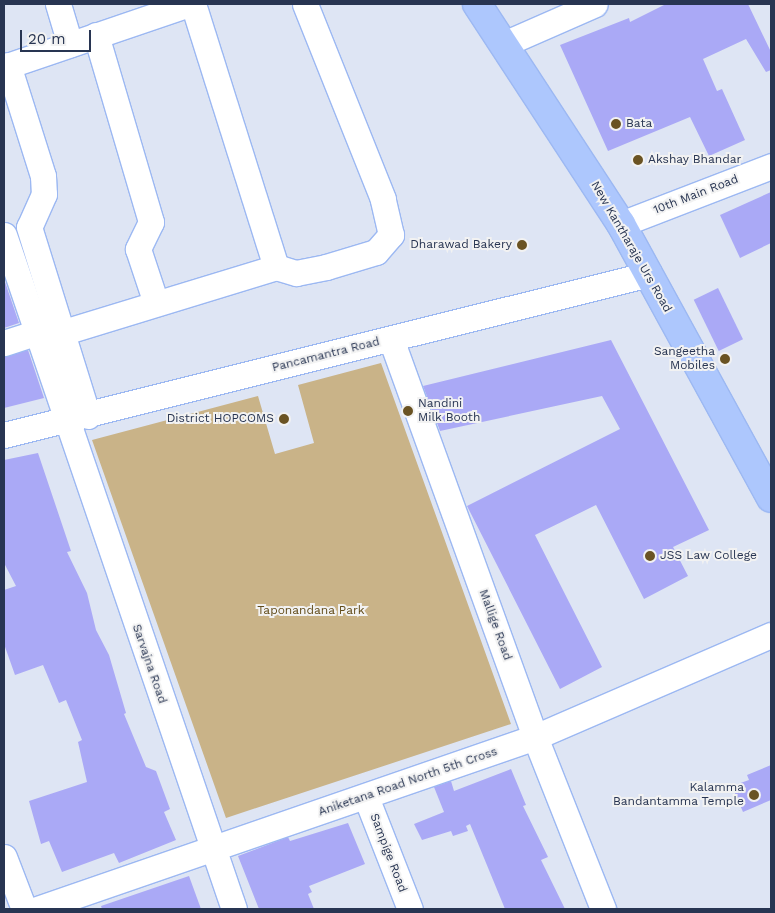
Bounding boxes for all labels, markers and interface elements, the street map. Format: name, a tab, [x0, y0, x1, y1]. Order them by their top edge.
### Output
scale bar	[22, 20, 94, 52]
text: 20 m	[28, 30, 66, 48]
place label: Bata	[626, 117, 652, 131]
marker: Bata	[610, 118, 622, 130]
place label: Akshay Bhandar	[648, 153, 742, 167]
marker: Akshay Bhandar	[632, 154, 644, 166]
street label: 10th Main Road	[652, 172, 740, 218]
street label: New Kantharaje Urs Road	[587, 179, 675, 315]
place label: Dharawad Bakery	[410, 238, 512, 252]
marker: Dharawad Bakery	[516, 239, 528, 251]
street label: Pancamantra Road	[271, 335, 381, 375]
place label: Sangeetha Mobiles	[654, 345, 715, 373]
marker: Sangeetha Mobiles	[719, 353, 731, 365]
place label: Nandini Milk Booth	[418, 397, 481, 425]
marker: Nandini Milk Booth	[402, 405, 414, 417]
place label: District HOPCOMS	[167, 412, 274, 426]
marker: District HOPCOMS	[278, 413, 290, 425]
place label: JSS Law College	[660, 549, 757, 563]
marker: JSS Law College	[644, 550, 656, 562]
street label: Mallige Road	[476, 588, 514, 662]
park label: Taponandana Park	[257, 604, 365, 618]
street label: Sarvajna Road	[129, 622, 169, 706]
street label: Aniketana Road North 5th Cross	[316, 744, 500, 820]
place label: Kalamma Bandantamma Temple	[612, 781, 744, 809]
marker: Kalamma Bandantamma Temple	[748, 789, 760, 801]
street label: Sampige Road	[366, 812, 410, 894]

